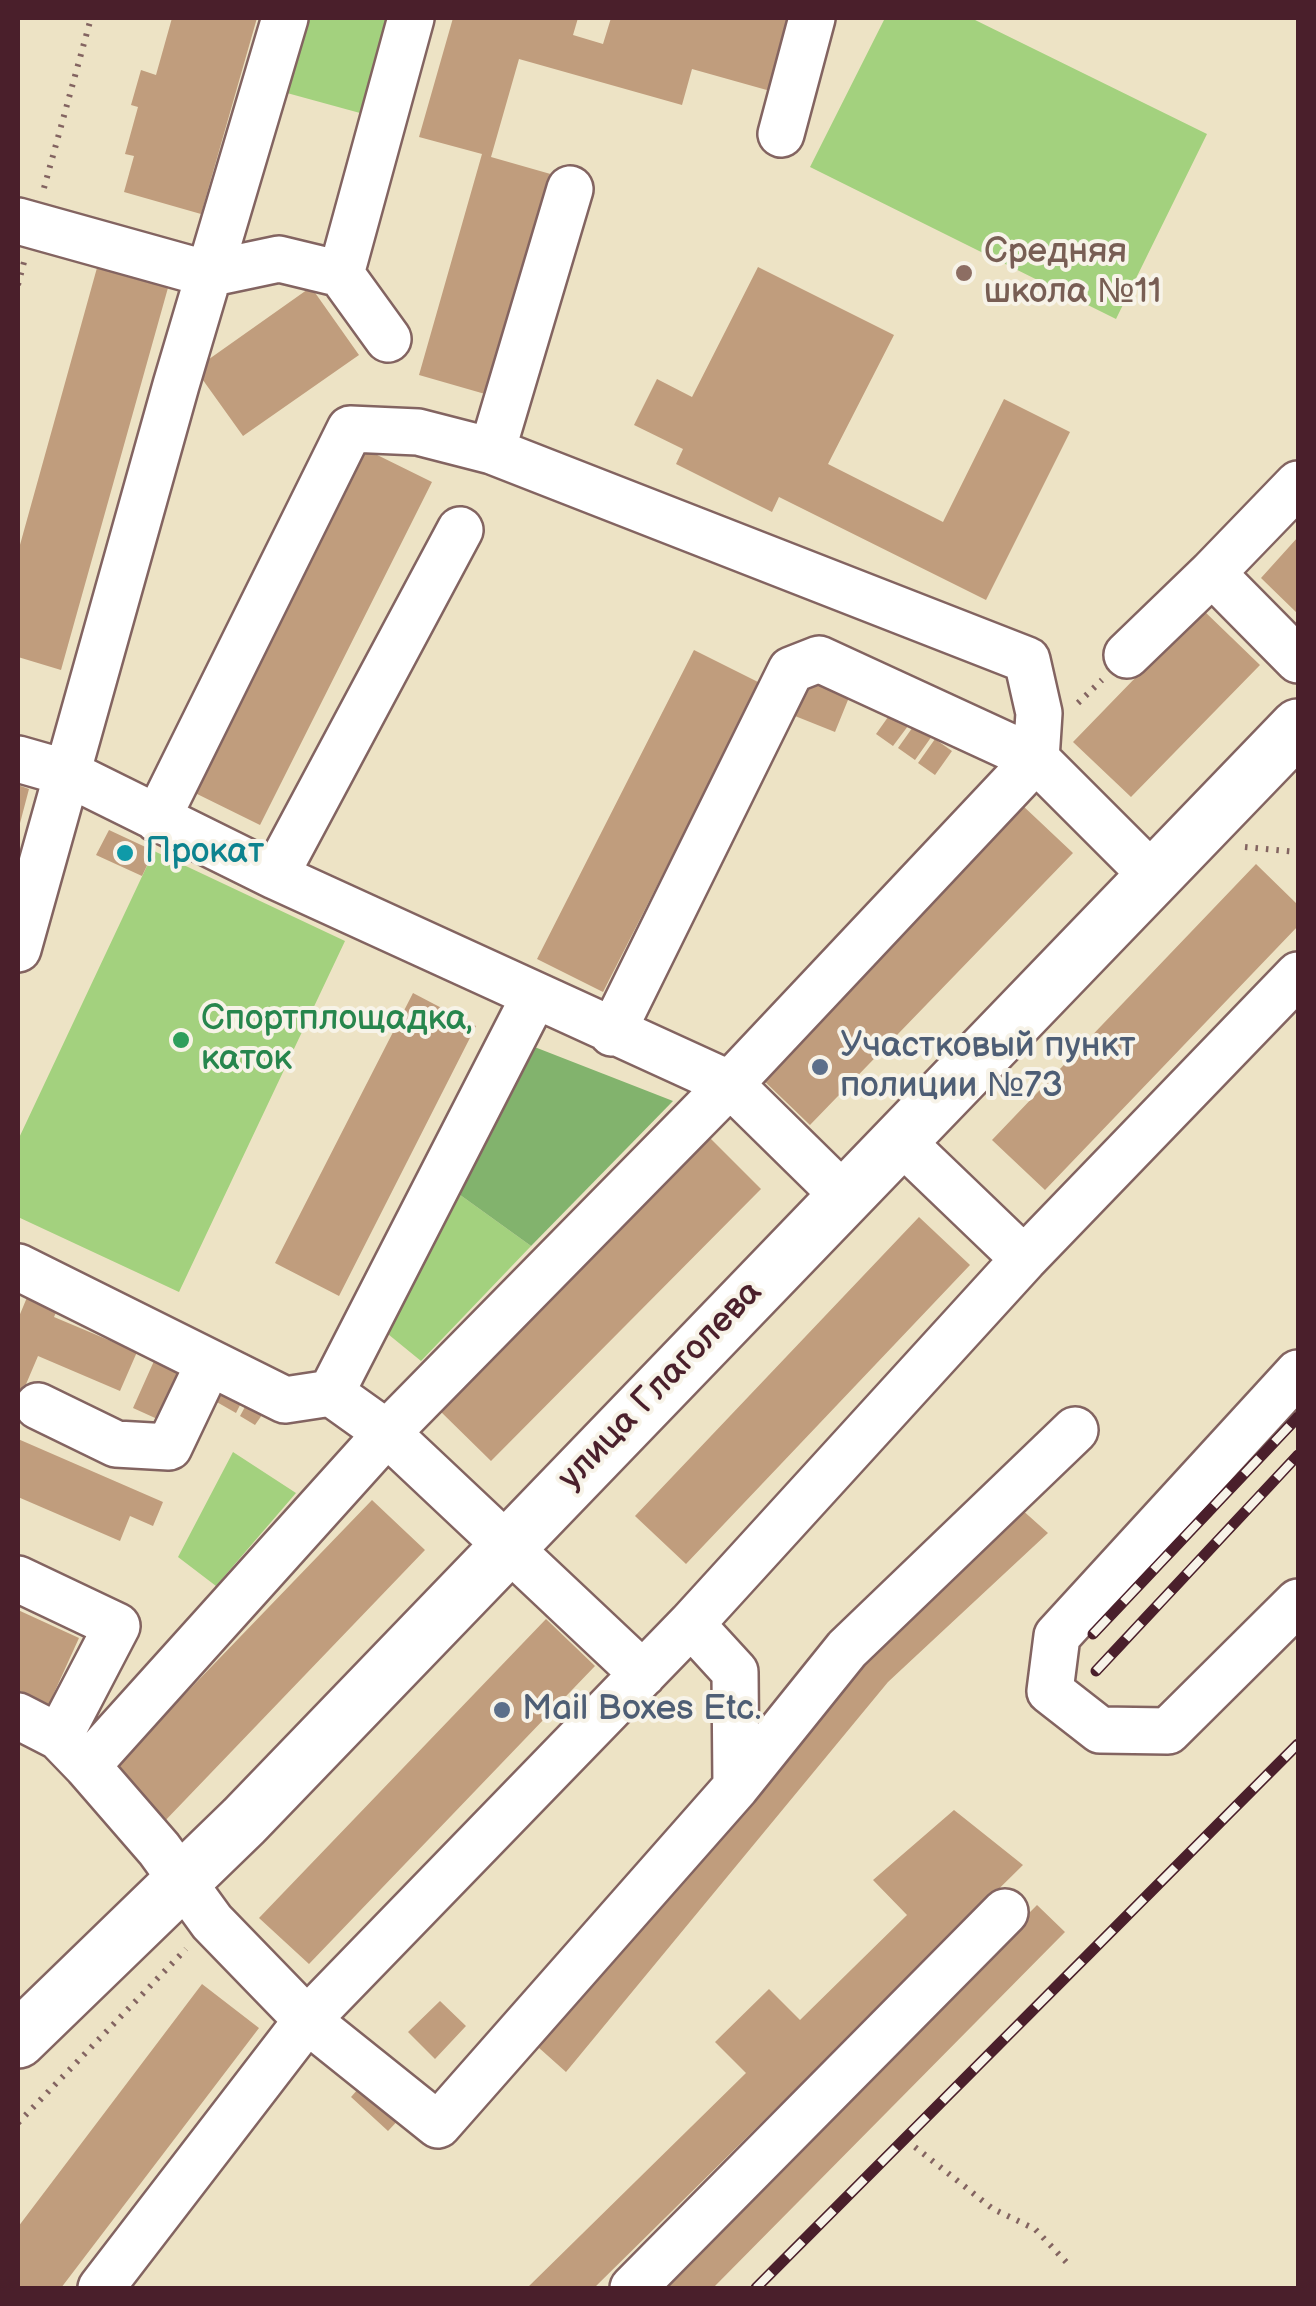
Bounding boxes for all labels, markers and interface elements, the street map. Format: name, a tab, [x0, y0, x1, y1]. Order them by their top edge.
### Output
place label: Средняя школа №11	[984, 232, 1162, 314]
marker: Средняя школа №11	[953, 262, 975, 284]
place label: Прокат	[145, 832, 264, 874]
marker: Прокат	[114, 842, 136, 864]
place label: Спортплощадка, каток	[201, 999, 473, 1081]
place label: Участковый пункт полиции №73	[840, 1026, 1135, 1108]
marker: Спортплощадка, каток	[170, 1029, 192, 1051]
marker: Участковый пункт полиции №73	[809, 1056, 831, 1078]
street label: улица Глаголева	[550, 1272, 772, 1500]
place label: Mail Boxes Etc.	[522, 1689, 761, 1731]
marker: Mail Boxes Etc.	[491, 1699, 513, 1721]

